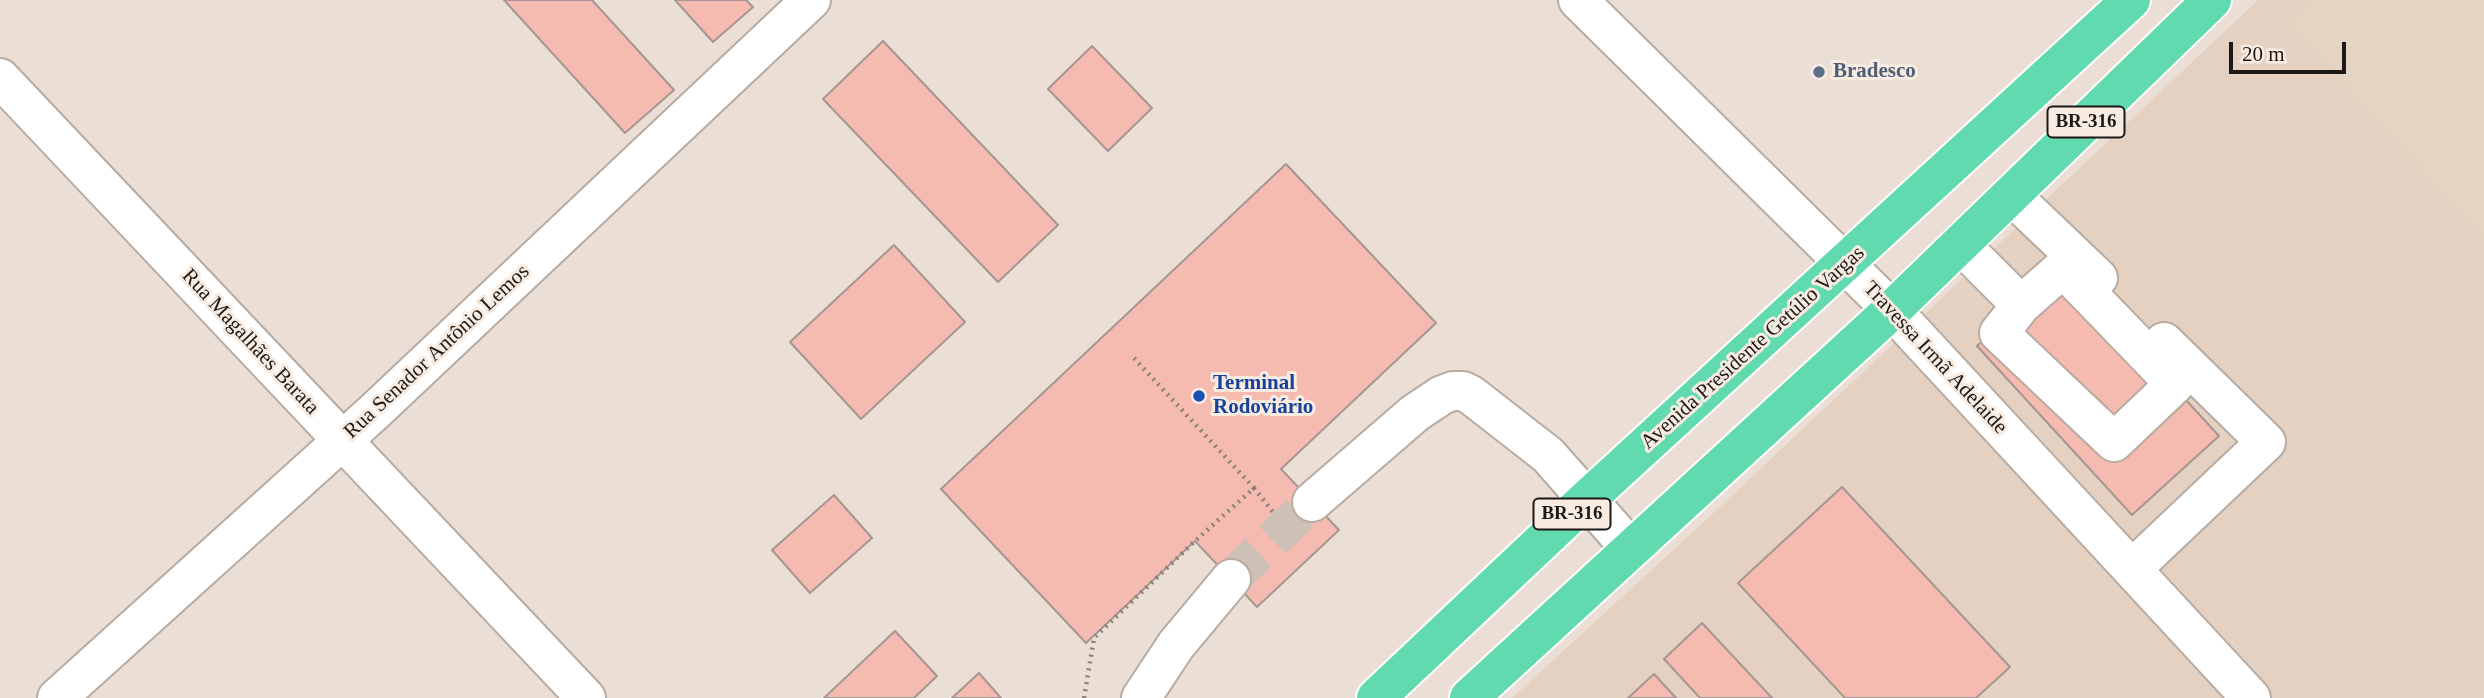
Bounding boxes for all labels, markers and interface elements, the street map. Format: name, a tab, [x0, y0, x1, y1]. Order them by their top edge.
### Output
scale bar	[2232, 28, 2349, 72]
text: 20 m	[2242, 42, 2285, 66]
place label: Bradesco	[1833, 59, 1916, 85]
marker: Bradesco	[1811, 64, 1827, 80]
road number: BR-316	[2048, 106, 2124, 138]
street label: Avenida Presidente Getúlio Vargas	[1636, 241, 1870, 455]
street label: Rua Senador Antônio Lemos	[339, 259, 535, 445]
street label: Rua Magalhães Barata	[176, 264, 324, 420]
street label: Travessa Irmã Adelaide	[1858, 276, 2012, 440]
place label: Terminal Rodoviário	[1213, 371, 1313, 421]
marker: Terminal Rodoviário	[1191, 388, 1207, 404]
road number: BR-316	[1534, 499, 1610, 530]

